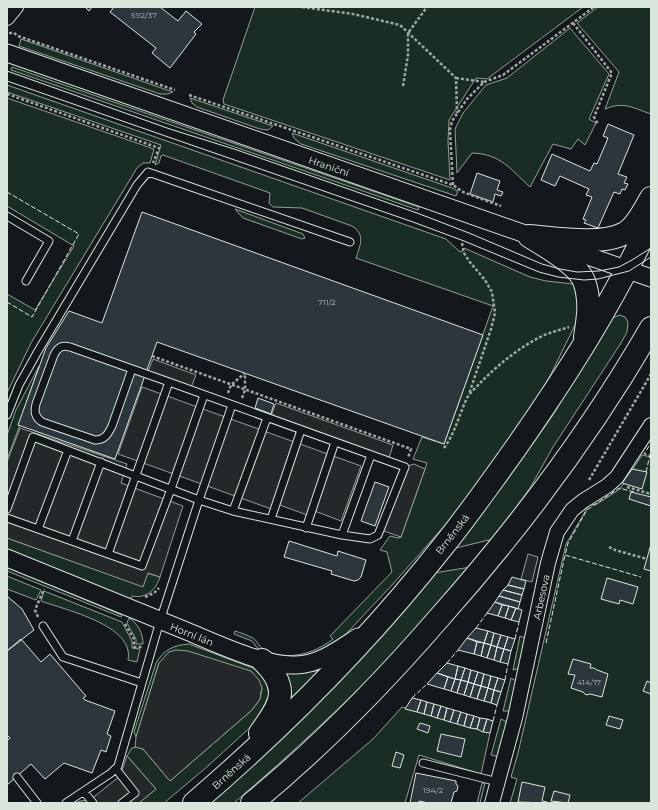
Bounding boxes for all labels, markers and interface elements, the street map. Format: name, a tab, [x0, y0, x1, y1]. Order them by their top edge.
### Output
house number: 592/37	[131, 10, 157, 20]
street label: Hraniční	[307, 153, 352, 180]
house number: 711/2	[318, 297, 336, 307]
street label: Brněnská	[433, 512, 472, 557]
street label: Arbesova	[530, 573, 553, 621]
street label: Horní lán	[168, 620, 215, 649]
house number: 414/17	[577, 677, 601, 687]
street label: Brněnská	[209, 751, 253, 792]
house number: 194/2	[423, 785, 444, 795]

